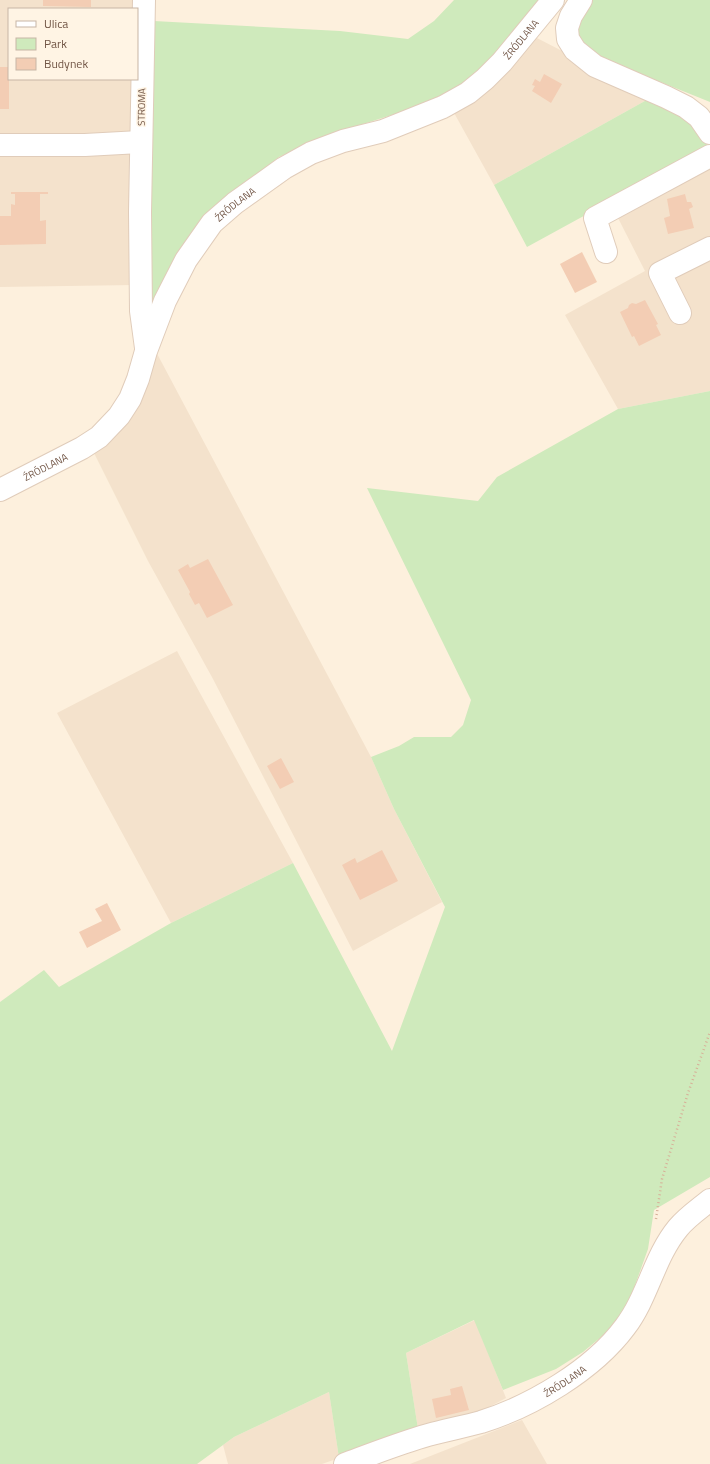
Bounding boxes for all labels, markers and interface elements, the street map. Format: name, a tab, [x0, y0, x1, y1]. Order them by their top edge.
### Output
legend	[8, 8, 138, 80]
text: Ulica	[44, 14, 68, 33]
street label: ŹRÓDLANA	[500, 16, 542, 63]
text: Park	[44, 34, 67, 53]
text: Budynek	[44, 54, 88, 73]
street label: STROMA	[134, 88, 149, 126]
street label: ŹRÓDLANA	[212, 184, 259, 225]
street label: ŹRÓDLANA	[21, 450, 70, 485]
street label: ŹRÓDLANA	[541, 1362, 589, 1401]

